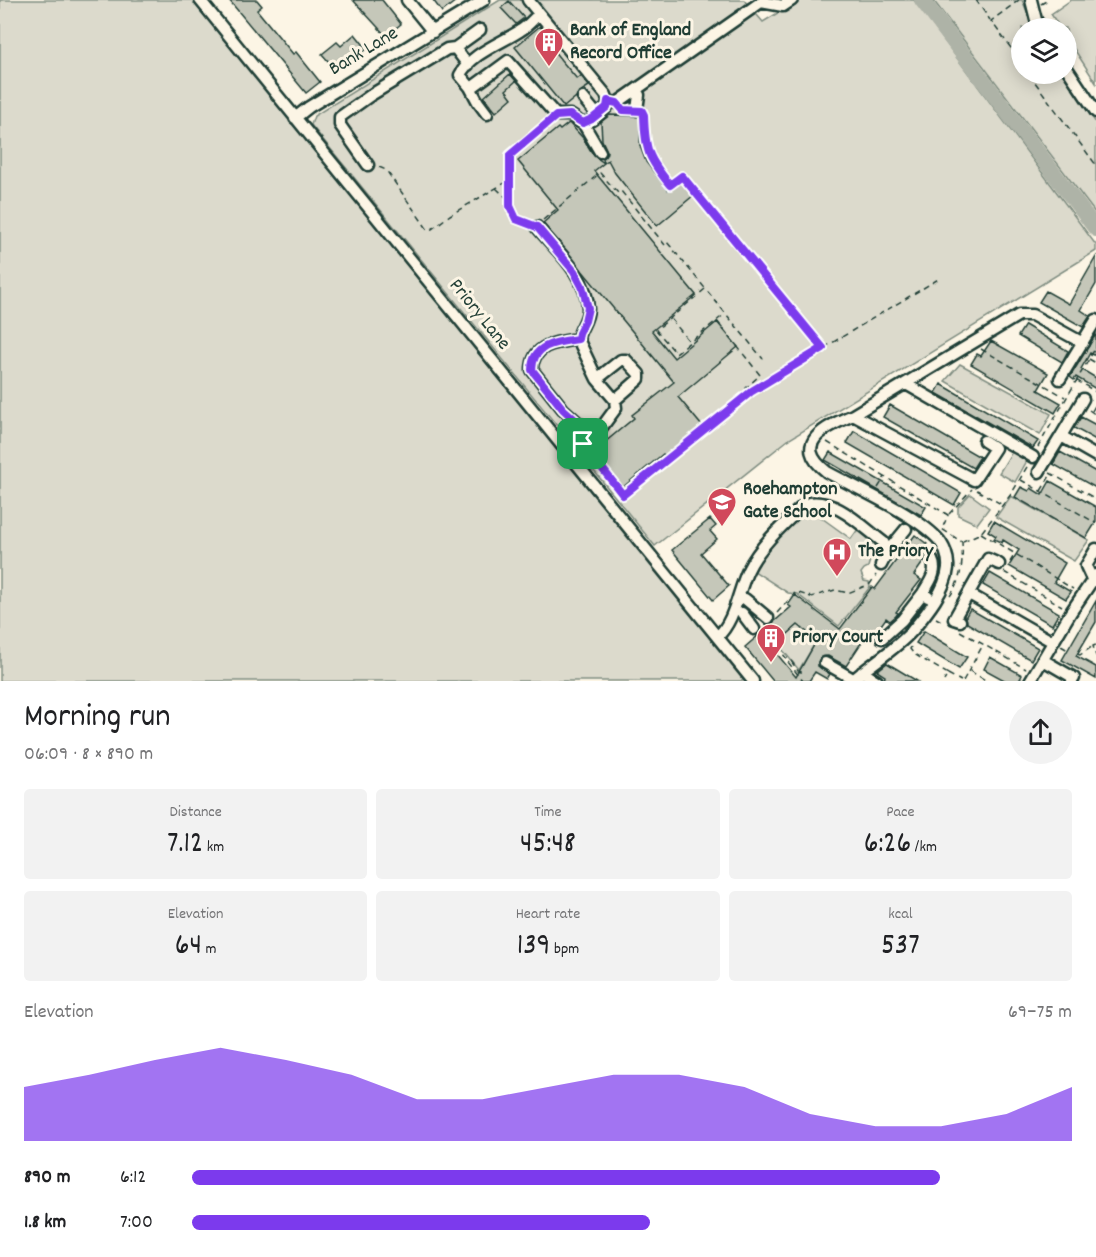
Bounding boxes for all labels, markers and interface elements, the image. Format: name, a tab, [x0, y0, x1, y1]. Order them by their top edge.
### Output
place label: Bank of England Record Office	[570, 17, 691, 68]
map controls	[1011, 18, 1077, 84]
button: layers	[1011, 18, 1077, 84]
street label: Bank Lane	[324, 20, 404, 84]
building icon: Bank of England Record Office	[533, 26, 565, 68]
street label: Priory Lane	[441, 273, 517, 357]
pin	[557, 418, 608, 469]
icon: arrive	[566, 427, 599, 460]
place label: Roehampton Gate School	[743, 476, 837, 527]
school or university icon: Roehampton Gate School	[706, 486, 738, 528]
hospital icon: The Priory	[821, 536, 853, 578]
place label: The Priory	[858, 538, 934, 566]
building icon: Priory Court	[755, 622, 787, 664]
place label: Priory Court	[792, 624, 884, 652]
text: Morning run	[24, 695, 171, 742]
button: share	[1009, 701, 1072, 764]
text: 06:09 · 8 × 890 m	[24, 741, 153, 769]
text: Distance	[170, 801, 222, 824]
text: Time	[534, 801, 562, 824]
text: Pace	[886, 801, 914, 824]
text: 7.12	[167, 824, 203, 867]
text: 45:48	[520, 824, 576, 867]
text: 6:26	[864, 824, 911, 867]
text: km	[203, 836, 224, 859]
text: /km	[911, 836, 937, 859]
text: Elevation	[168, 903, 223, 926]
text: Heart rate	[516, 903, 580, 926]
text: kcal	[888, 903, 912, 926]
text: 64	[175, 926, 202, 969]
text: 139	[517, 926, 550, 969]
text: 537	[881, 926, 920, 969]
text: m	[202, 938, 217, 961]
text: bpm	[550, 938, 579, 961]
text: Elevation	[24, 999, 94, 1027]
text: 69–75 m	[1008, 999, 1072, 1027]
text: 890 m	[24, 1164, 70, 1192]
text: 6:12	[120, 1164, 146, 1192]
text: 1.8 km	[24, 1209, 66, 1237]
text: 7:00	[120, 1209, 153, 1237]

